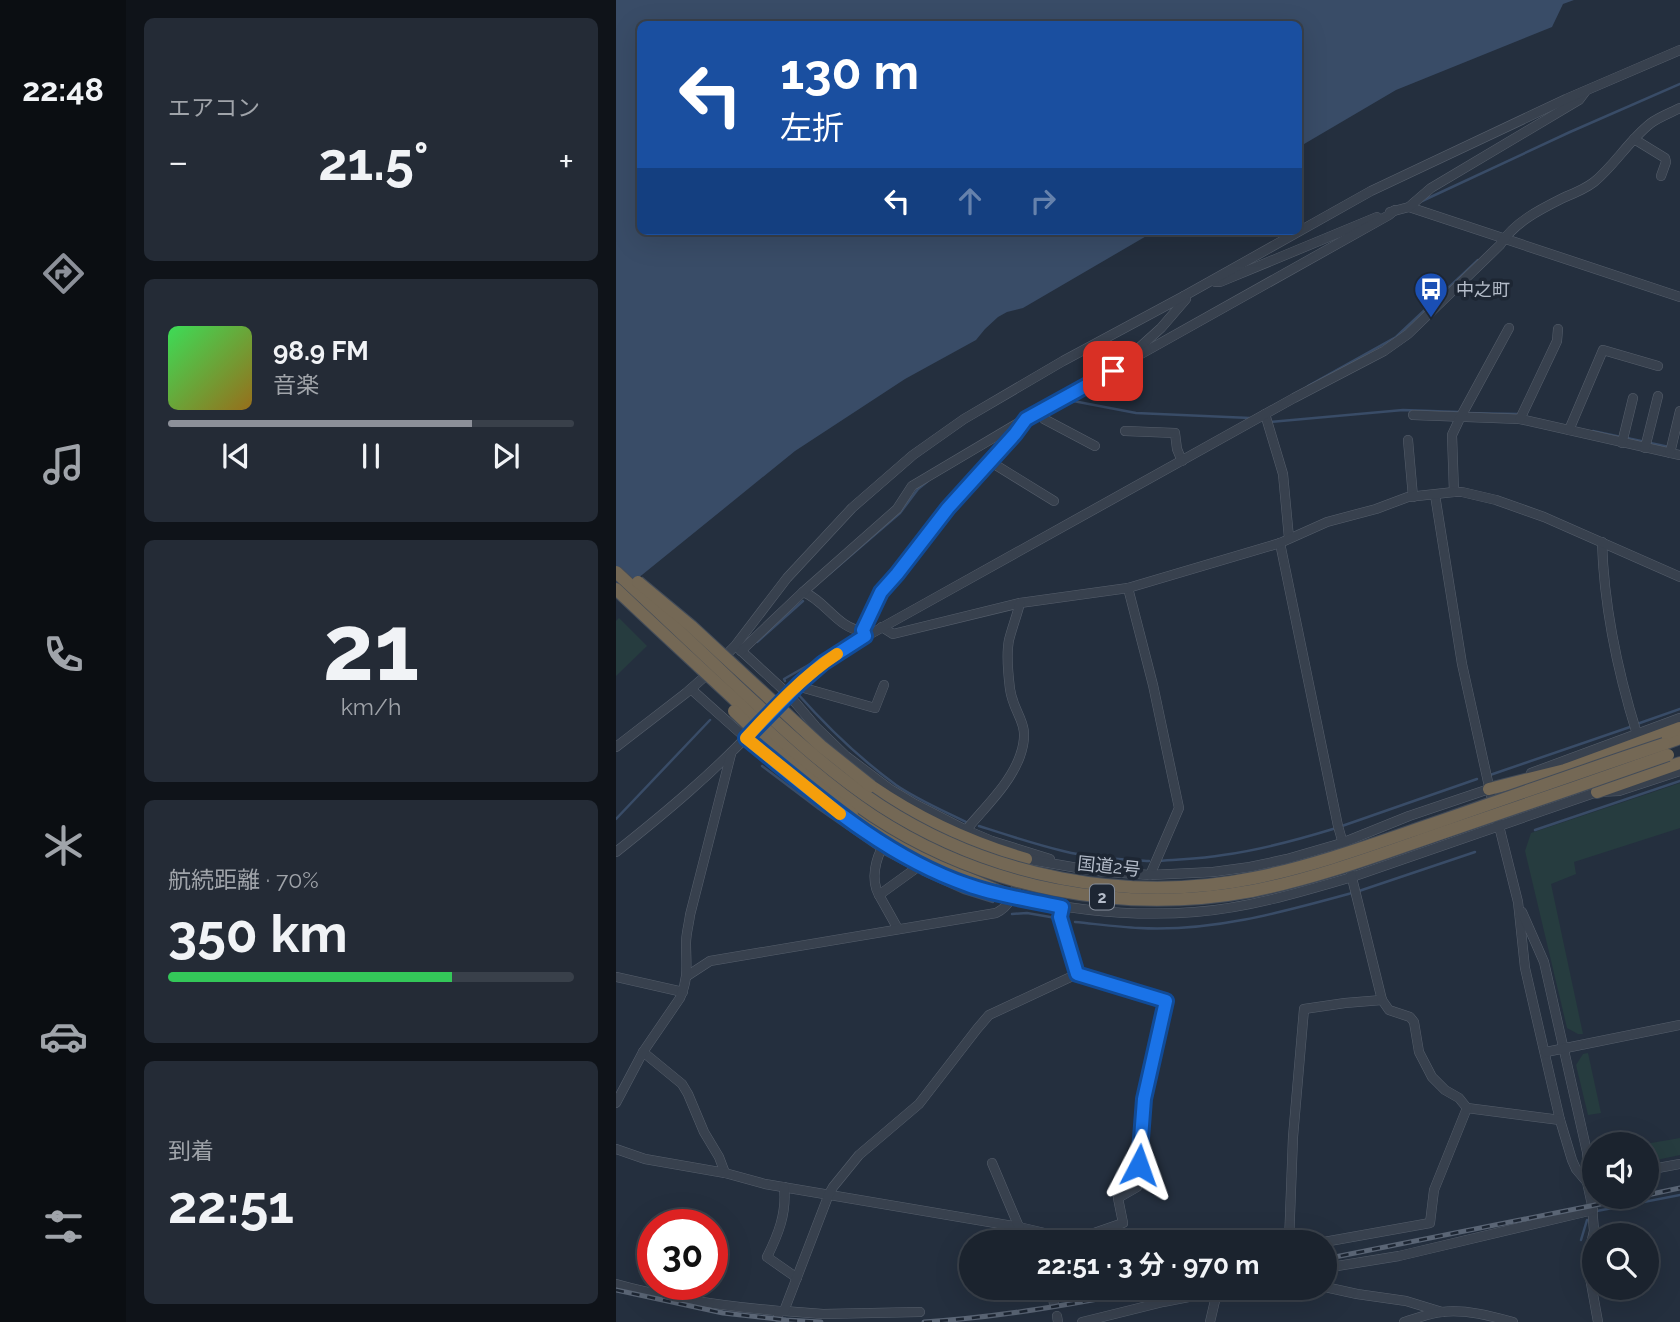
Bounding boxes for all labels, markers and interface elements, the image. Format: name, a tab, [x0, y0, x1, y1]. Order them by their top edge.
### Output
text: 130 m	[780, 43, 919, 100]
icon: left	[665, 49, 756, 140]
text: 22:48	[22, 71, 104, 108]
text: エアコン	[168, 94, 260, 121]
text: 左折	[780, 109, 844, 146]
text: 21.5°	[318, 131, 429, 192]
text: −	[168, 139, 188, 184]
text: +	[558, 139, 574, 184]
icon: left	[878, 182, 916, 220]
icon: ahead	[951, 182, 989, 220]
icon: right	[1024, 182, 1062, 220]
icon: directions	[39, 249, 88, 298]
bus stop icon: 中之町	[1412, 270, 1450, 319]
place label: 中之町	[1456, 279, 1510, 300]
text: 98.9 FM	[273, 336, 369, 366]
pin	[1083, 341, 1143, 401]
icon: arrive	[1094, 352, 1132, 390]
text: 音楽	[273, 371, 319, 398]
icon: previous	[217, 437, 255, 475]
icon: pause	[352, 437, 390, 475]
icon: next	[487, 437, 525, 475]
icon: music	[39, 440, 88, 489]
text: 21	[323, 594, 419, 701]
icon: phone	[39, 630, 88, 679]
text: km/h	[341, 693, 401, 720]
icon: climate	[39, 821, 88, 870]
street label: 国道2号	[1076, 852, 1142, 880]
text: 航続距離 · 70%	[168, 866, 319, 893]
road number: 2	[1090, 884, 1114, 909]
text: 350 km	[168, 903, 348, 964]
icon: car	[39, 1012, 88, 1061]
position arrow	[1102, 1128, 1176, 1202]
map controls	[1582, 1132, 1659, 1300]
button: sound	[1582, 1132, 1659, 1209]
text: 到着	[168, 1137, 214, 1164]
text: 22:51	[168, 1174, 294, 1235]
icon: filters	[39, 1202, 88, 1251]
speed limit sign: 30	[637, 1209, 728, 1300]
button: search	[1582, 1223, 1659, 1300]
text: 22:51 · 3 分 · 970 m	[1037, 1250, 1259, 1280]

